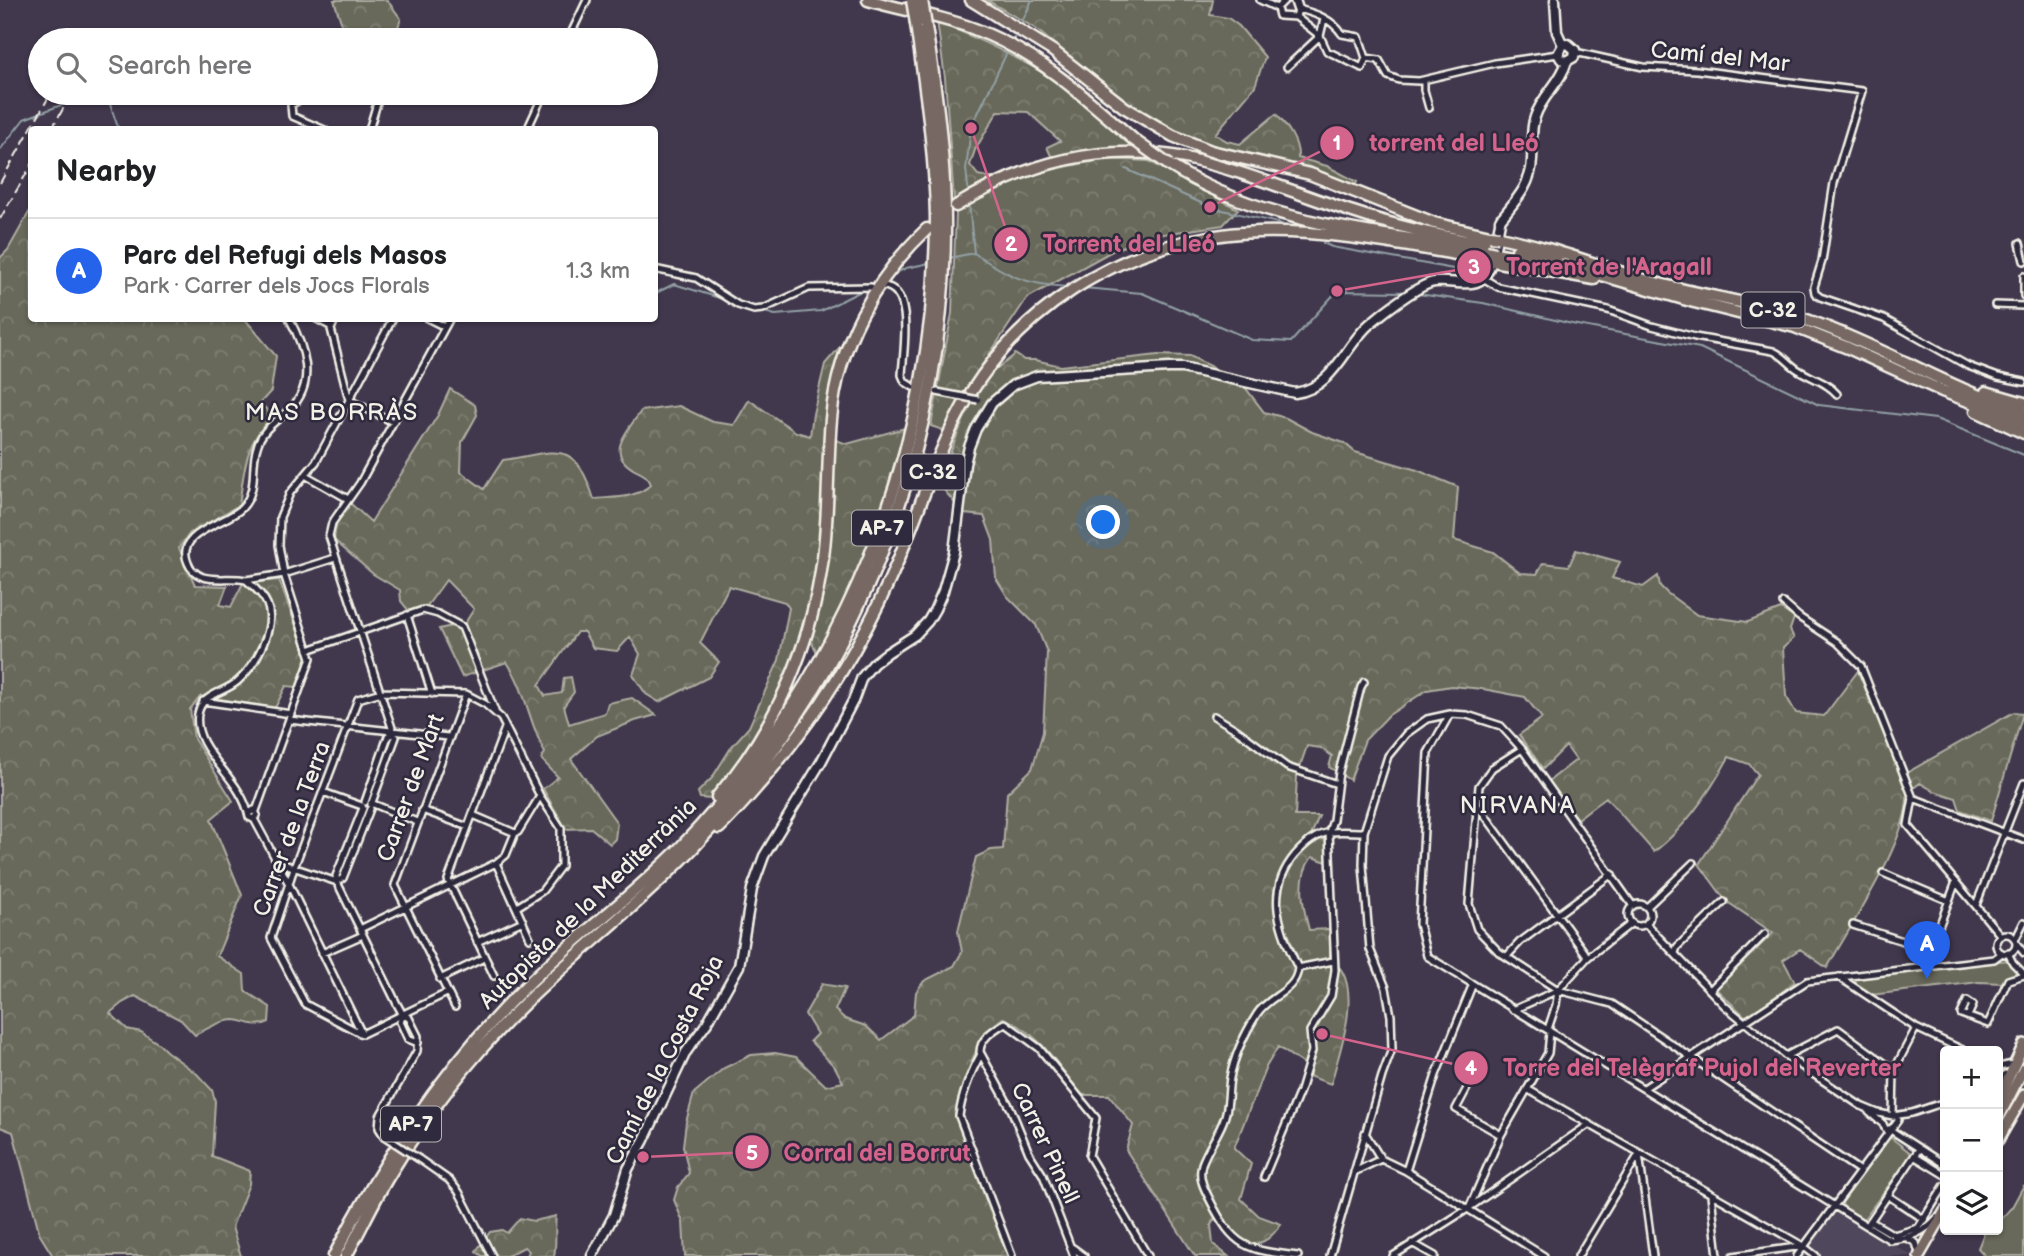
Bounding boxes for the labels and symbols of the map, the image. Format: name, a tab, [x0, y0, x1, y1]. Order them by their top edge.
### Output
street label: Camí del Mar	[1649, 36, 1791, 78]
callout: torrent del Lleó	[1320, 121, 1552, 166]
text: torrent del Lleó	[1368, 129, 1539, 158]
text: 1	[1333, 131, 1341, 156]
callout: Torrent del Lleó	[993, 221, 1229, 266]
text: Torrent del Lleó	[1043, 230, 1215, 259]
text: 2	[1005, 232, 1018, 257]
callout: Torrent de l'Aragall	[1457, 244, 1725, 289]
text: Torrent de l'Aragall	[1506, 253, 1712, 282]
text: 3	[1468, 255, 1480, 280]
road number: C-32	[1742, 292, 1804, 328]
district label: MAS BORRÀS	[245, 397, 419, 427]
road number: C-32	[902, 454, 964, 490]
your location	[1086, 505, 1120, 539]
road number: AP-7	[852, 510, 912, 546]
street label: Carrer de Mart	[371, 710, 451, 866]
street label: Carrer de la Terra	[247, 738, 337, 920]
district label: NIRVANA	[1460, 791, 1576, 820]
street label: Autopista de la Mediterrània	[473, 793, 703, 1015]
pin: A	[1904, 921, 1950, 979]
street label: Camí de la Costa Roja	[600, 951, 730, 1169]
callout: Torre del Telègraf Pujol del Reverter	[1454, 1045, 1915, 1090]
text: Torre del Telègraf Pujol del Reverter	[1503, 1054, 1901, 1083]
text: 4	[1465, 1056, 1478, 1081]
street label: Carrer Pinell	[1005, 1078, 1085, 1208]
road number: AP-7	[381, 1106, 441, 1142]
callout: Corral del Borrut	[735, 1130, 985, 1175]
text: Corral del Borrut	[783, 1139, 971, 1168]
text: 5	[746, 1141, 758, 1166]

